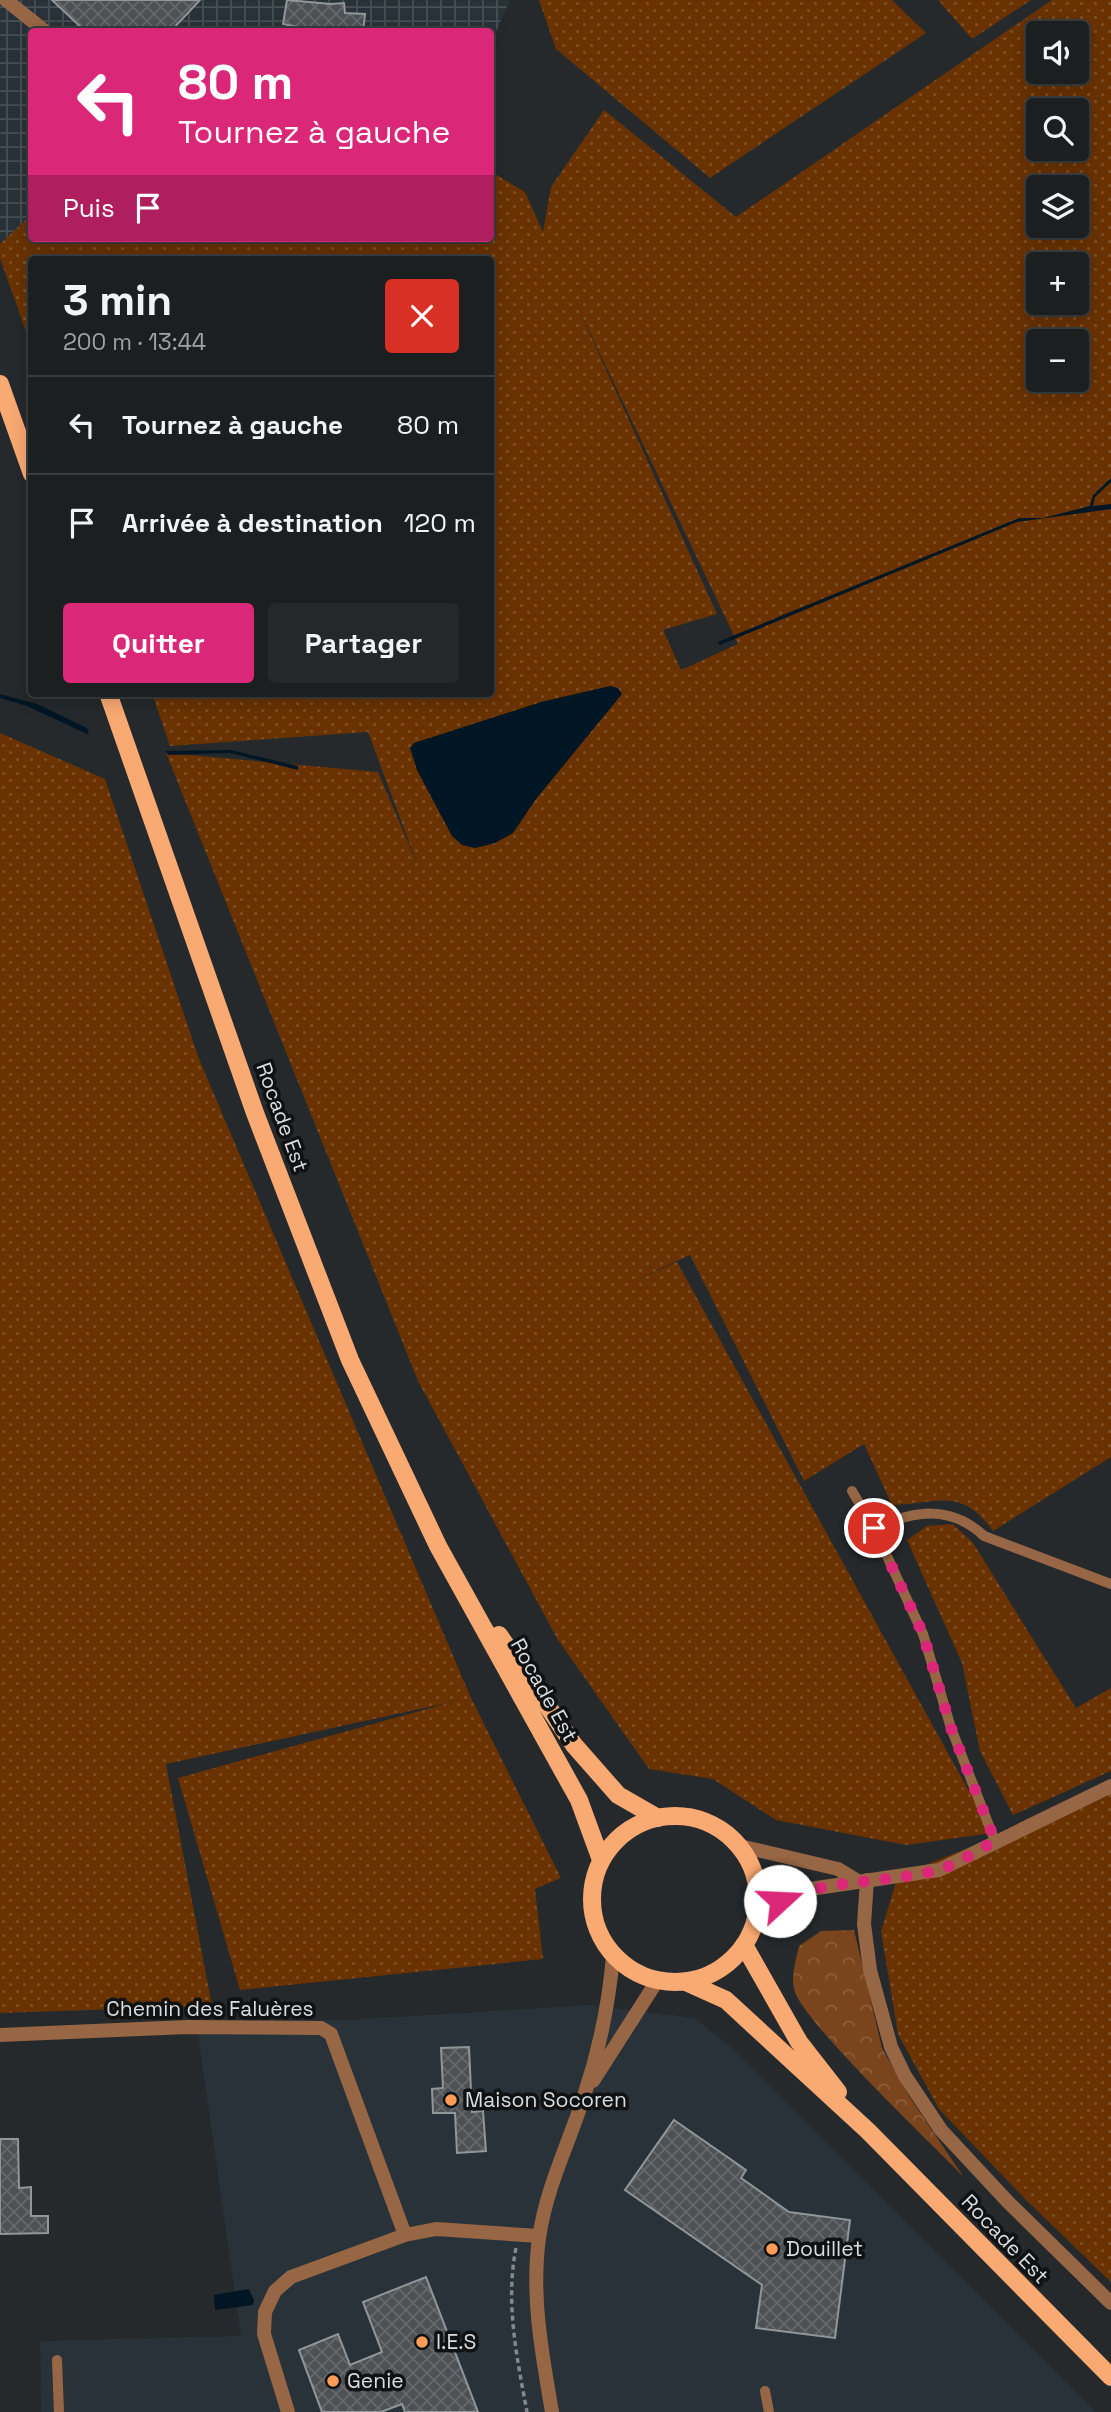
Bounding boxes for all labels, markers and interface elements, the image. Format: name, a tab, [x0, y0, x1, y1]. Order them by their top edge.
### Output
map controls	[1026, 21, 1089, 392]
button: sound	[1026, 21, 1089, 84]
text: 80 m	[178, 51, 293, 113]
icon: left	[63, 56, 154, 147]
button: search	[1026, 98, 1089, 161]
text: Tournez à gauche	[178, 112, 450, 152]
button: layers	[1026, 175, 1089, 238]
icon: arrive	[129, 189, 167, 227]
text: Puis	[63, 191, 115, 225]
button: +	[1026, 252, 1089, 315]
text: 3 min	[63, 274, 172, 327]
button: close	[385, 279, 459, 353]
text: 200 m · 13:44	[63, 327, 206, 357]
button: −	[1026, 329, 1089, 392]
icon: left	[63, 406, 101, 444]
text: Tournez à gauche	[122, 408, 343, 442]
text: 80 m	[397, 408, 459, 442]
icon: arrive	[63, 504, 101, 542]
text: Arrivée à destination	[122, 506, 383, 540]
text: 120 m	[404, 506, 476, 540]
button: Quitter	[63, 603, 254, 683]
button: Partager	[268, 603, 459, 683]
street label: Rocade Est	[250, 1059, 315, 1175]
pin	[844, 1498, 904, 1558]
icon: arrive	[855, 1509, 893, 1547]
street label: Rocade Est	[505, 1633, 584, 1746]
position arrow	[743, 1864, 817, 1938]
street label: Chemin des Faluères	[106, 1995, 314, 2022]
place label: Maison Socoren	[465, 2086, 627, 2113]
marker: Maison Socoren	[443, 2092, 459, 2108]
street label: Rocade Est	[956, 2188, 1055, 2289]
place label: Douillet	[786, 2235, 863, 2262]
marker: Douillet	[764, 2241, 780, 2257]
place label: I.E.S	[436, 2328, 476, 2355]
marker: I.E.S	[414, 2334, 430, 2350]
place label: Genie	[347, 2367, 404, 2394]
marker: Genie	[325, 2373, 341, 2389]

